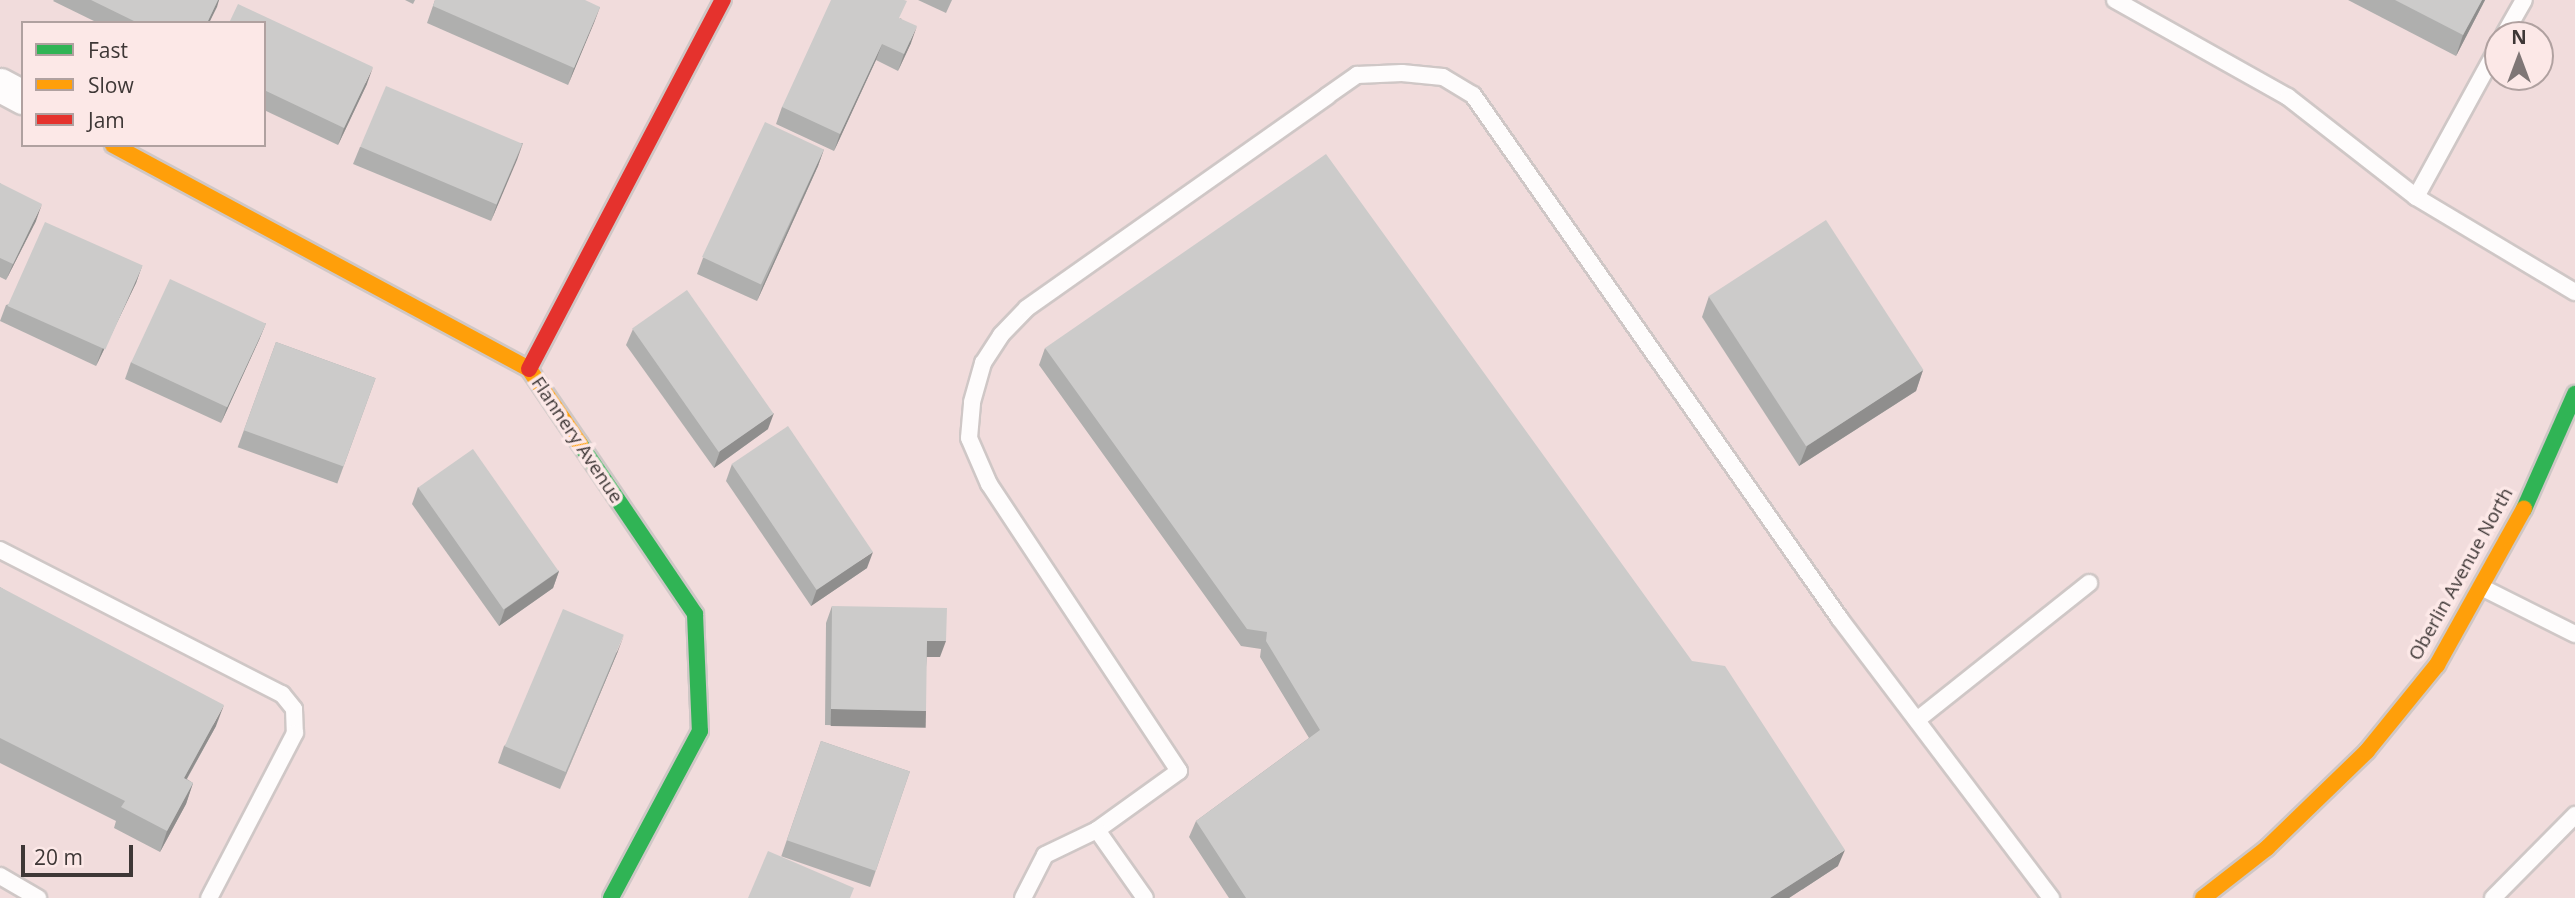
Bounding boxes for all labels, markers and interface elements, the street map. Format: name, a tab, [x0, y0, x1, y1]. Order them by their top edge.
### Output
legend	[21, 21, 266, 147]
north arrow	[2484, 21, 2554, 91]
text: N	[2511, 24, 2527, 50]
text: Fast	[88, 36, 128, 64]
text: Slow	[88, 71, 134, 99]
text: Jam	[88, 106, 125, 134]
street label: Flannery Avenue	[526, 372, 628, 508]
street label: Oberlin Avenue North	[2404, 484, 2518, 664]
scale bar	[24, 832, 136, 876]
text: 20 m	[34, 843, 83, 871]

